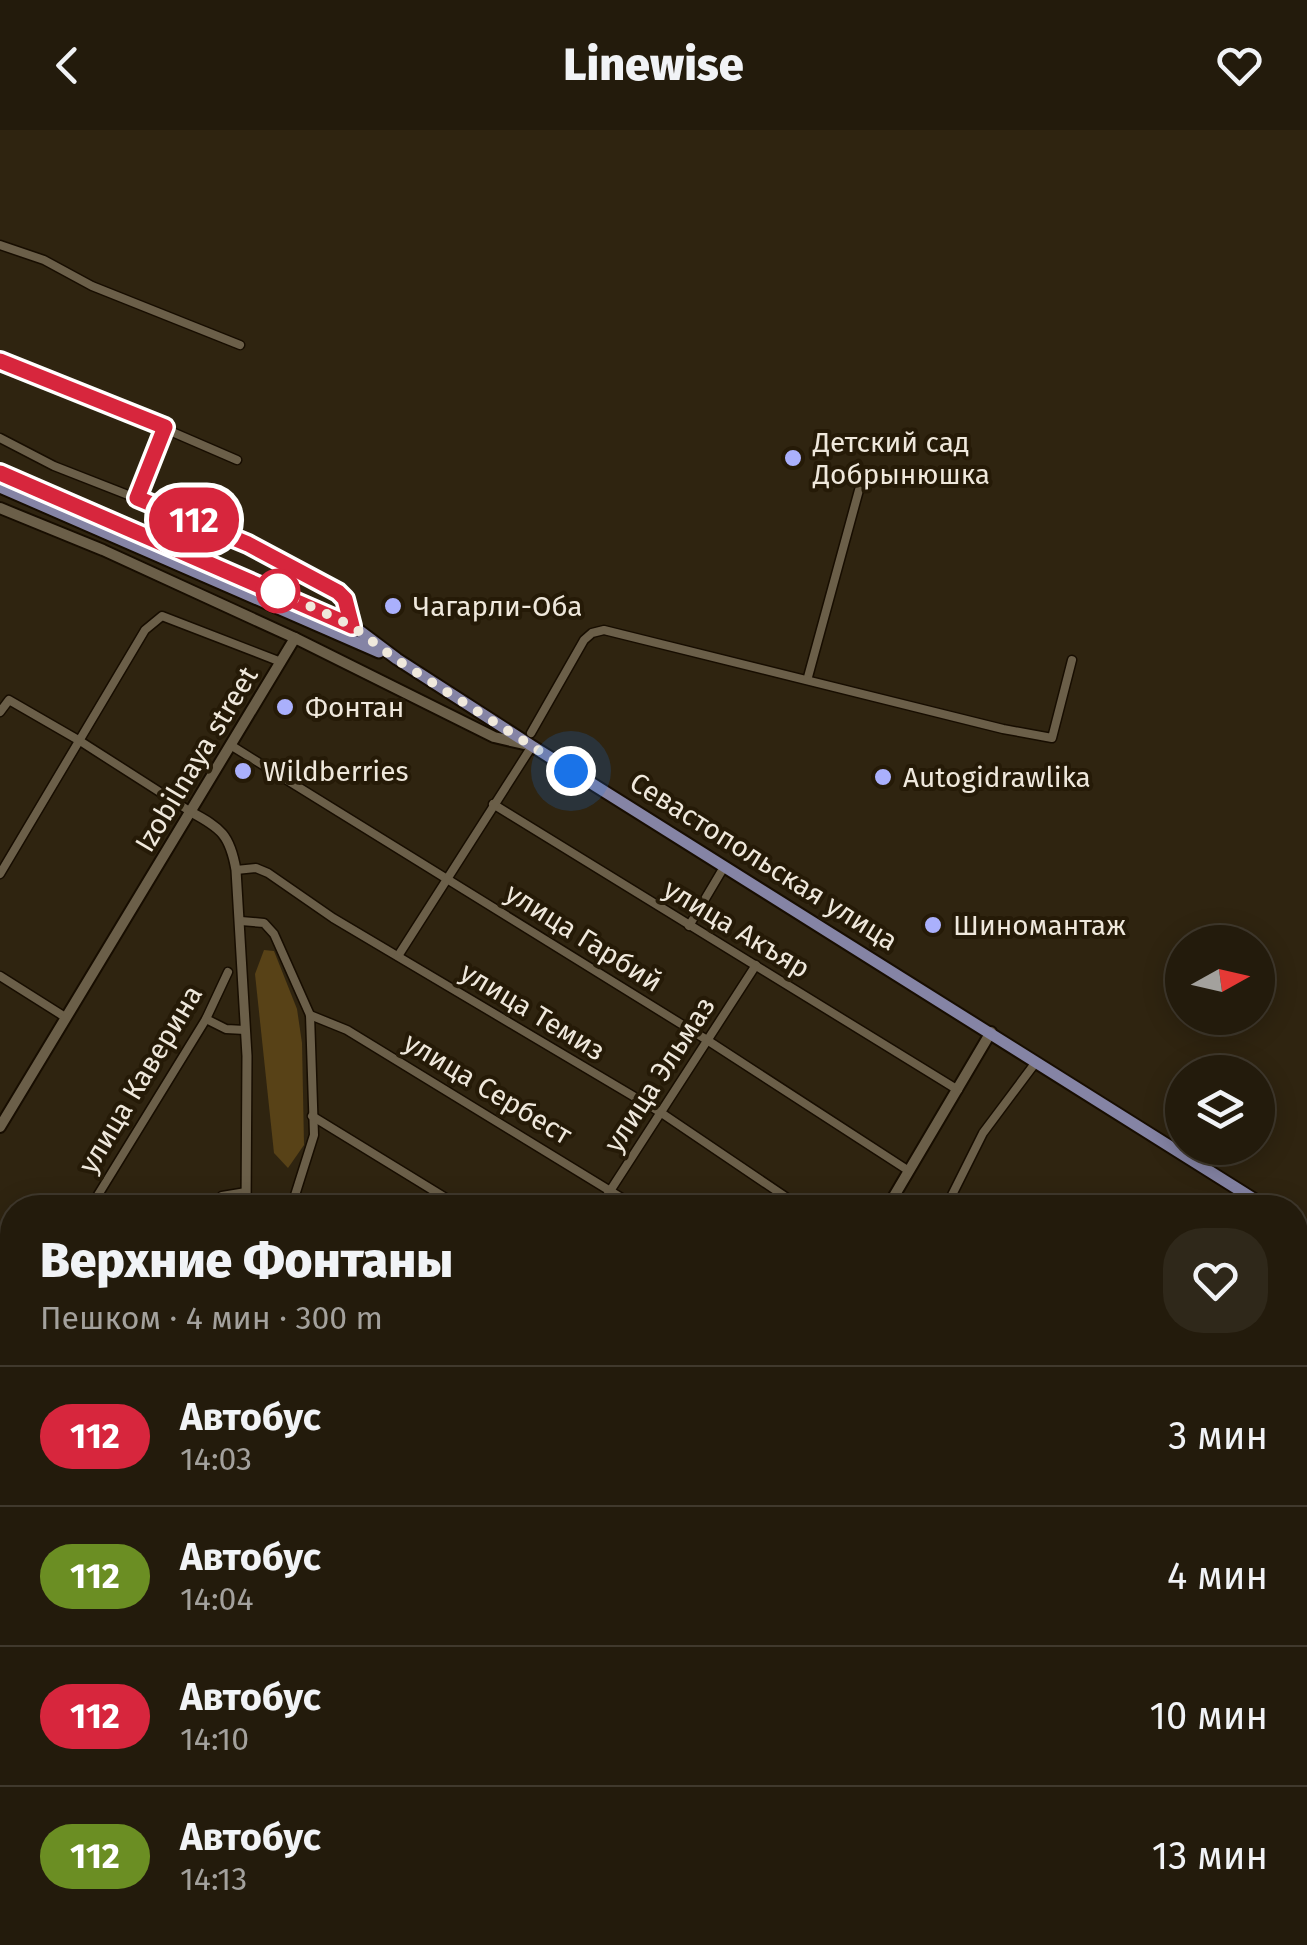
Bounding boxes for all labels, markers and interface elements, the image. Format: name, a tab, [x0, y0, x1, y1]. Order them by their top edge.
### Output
icon: back	[40, 38, 95, 93]
text: Linewise	[563, 38, 744, 92]
icon: heart	[1212, 38, 1267, 93]
place label: Детский сад Добрынюшка	[812, 426, 990, 491]
marker: Детский сад Добрынюшка	[782, 447, 804, 469]
line badge: 112	[136, 488, 252, 552]
text: 112	[169, 499, 219, 541]
unlabelled marker	[257, 570, 299, 612]
place label: Чагарли-Оба	[413, 590, 583, 623]
marker: Чагарли-Оба	[382, 595, 404, 617]
street label: Izobilnaya street	[128, 660, 265, 858]
place label: Фонтан	[305, 691, 404, 724]
marker: Фонтан	[274, 696, 296, 718]
your location	[546, 746, 596, 796]
place label: Wildberries	[263, 755, 409, 788]
marker: Wildberries	[232, 760, 254, 782]
place label: Autogidrawlika	[903, 761, 1091, 794]
street label: Севастопольская улица	[624, 765, 904, 957]
marker: Autogidrawlika	[872, 766, 894, 788]
street label: улица Акъяр	[658, 872, 816, 985]
street label: улица Гарбий	[499, 876, 668, 999]
place label: Шиномантаж	[953, 909, 1126, 942]
marker: Шиномантаж	[922, 914, 944, 936]
north arrow	[1165, 925, 1275, 1035]
map controls	[1165, 925, 1275, 1165]
street label: улица Темиз	[454, 955, 611, 1068]
street label: улица Каверина	[71, 979, 209, 1179]
street label: улица Эльмаз	[597, 990, 722, 1158]
street label: улица Сербест	[398, 1025, 578, 1152]
button: layers	[1165, 1055, 1275, 1165]
button: heart	[1163, 1228, 1268, 1333]
text: Верхние Фонтаны	[40, 1232, 453, 1290]
text: Пешком · 4 мин · 300 m	[40, 1299, 383, 1337]
text: Автобус	[180, 1394, 321, 1440]
text: 3 мин	[1168, 1413, 1268, 1459]
text: 112	[70, 1415, 120, 1457]
text: 14:03	[180, 1440, 252, 1478]
text: Автобус	[180, 1534, 321, 1580]
text: 4 мин	[1167, 1553, 1268, 1599]
text: 112	[70, 1555, 120, 1597]
text: 14:04	[180, 1580, 253, 1618]
text: Автобус	[180, 1674, 321, 1720]
text: 10 мин	[1149, 1693, 1268, 1739]
text: 112	[70, 1695, 120, 1737]
text: 14:10	[180, 1720, 249, 1758]
text: Автобус	[180, 1814, 321, 1860]
text: 13 мин	[1152, 1833, 1268, 1879]
text: 112	[70, 1835, 120, 1877]
text: 14:13	[180, 1860, 247, 1898]

